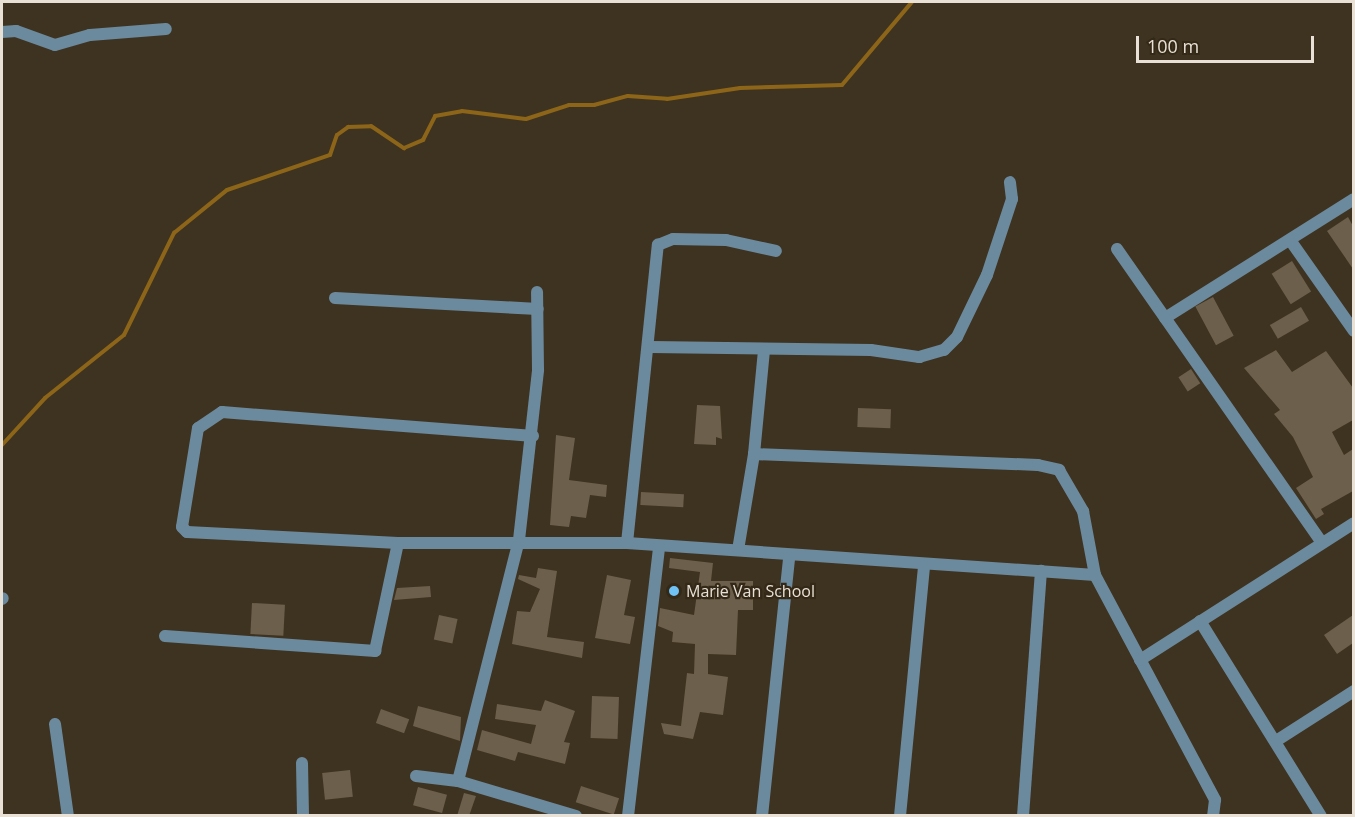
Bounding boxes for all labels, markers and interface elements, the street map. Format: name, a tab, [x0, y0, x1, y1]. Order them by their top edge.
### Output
scale bar	[1139, 24, 1318, 62]
text: 100 m	[1147, 34, 1199, 58]
place label: Marie Van School	[686, 581, 815, 601]
marker: Marie Van School	[667, 584, 681, 598]

